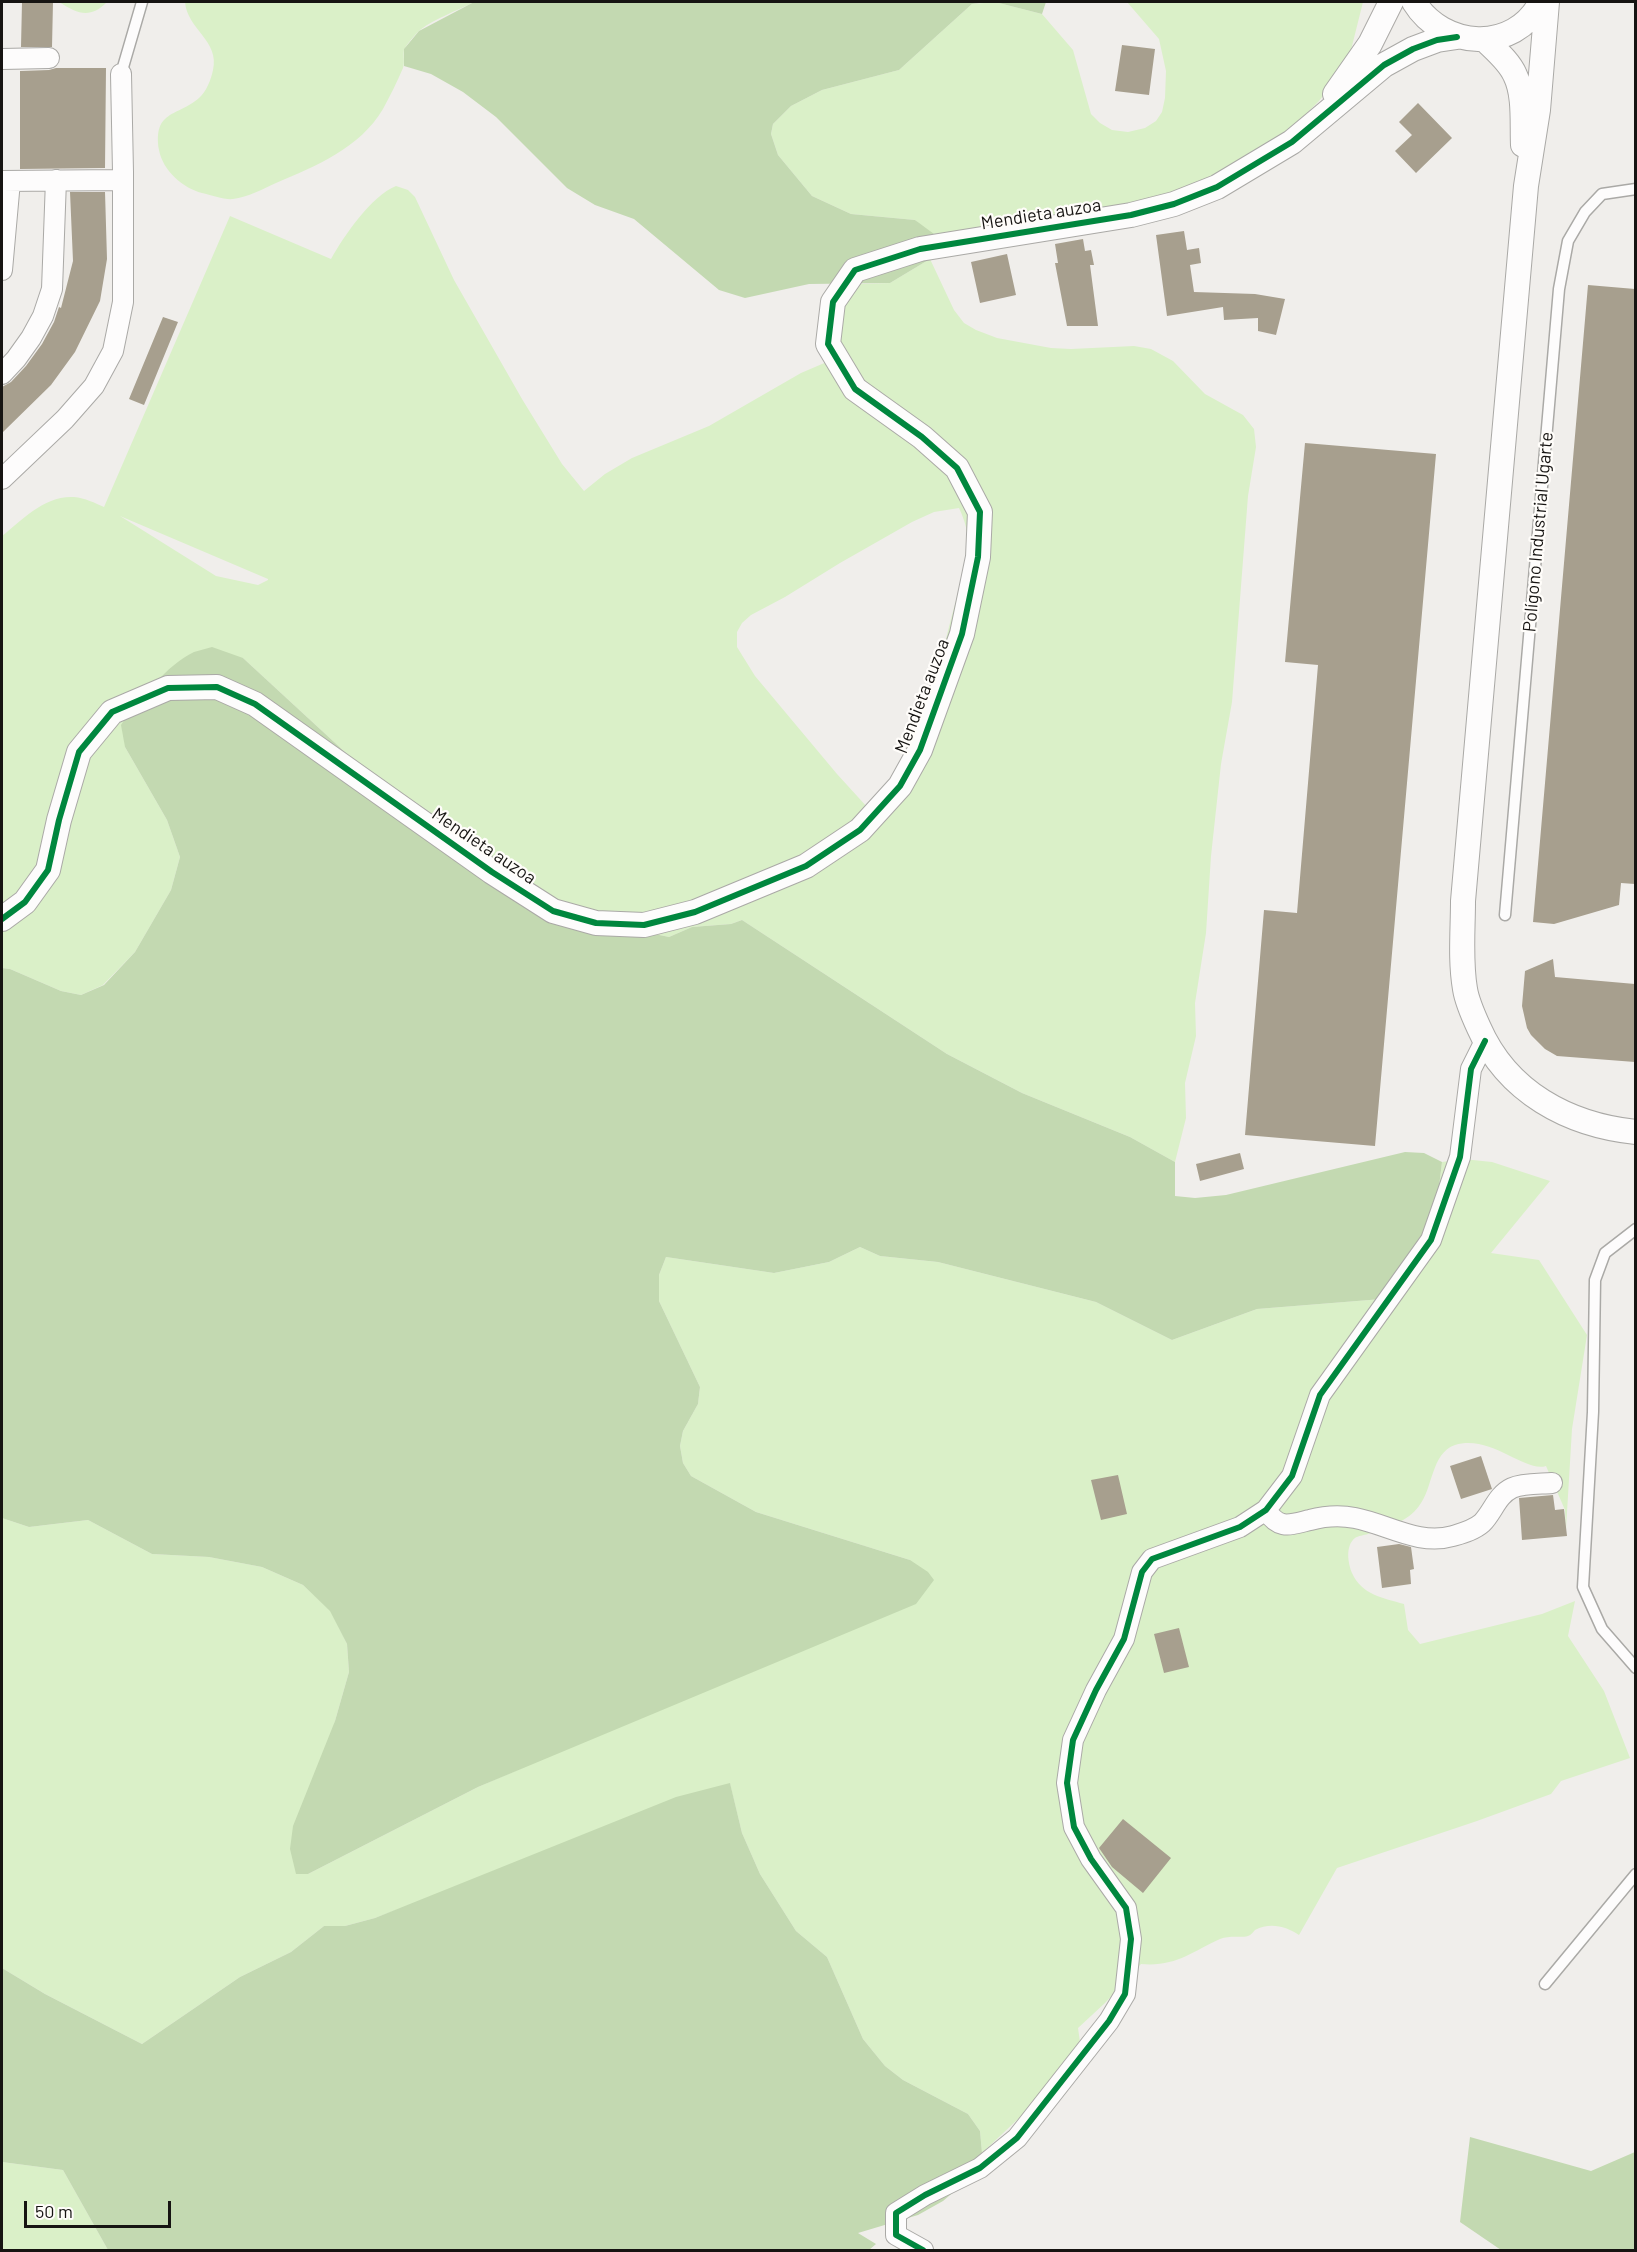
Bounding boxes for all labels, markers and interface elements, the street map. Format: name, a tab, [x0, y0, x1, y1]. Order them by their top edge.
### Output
street label: Mendieta auzoa	[979, 194, 1103, 234]
street label: Polígono Industrial Ugarte	[1518, 431, 1558, 633]
street label: Mendieta auzoa	[890, 636, 954, 756]
street label: Mendieta auzoa	[428, 803, 540, 889]
scale bar	[27, 2189, 174, 2227]
text: 50 m	[35, 2200, 73, 2222]

